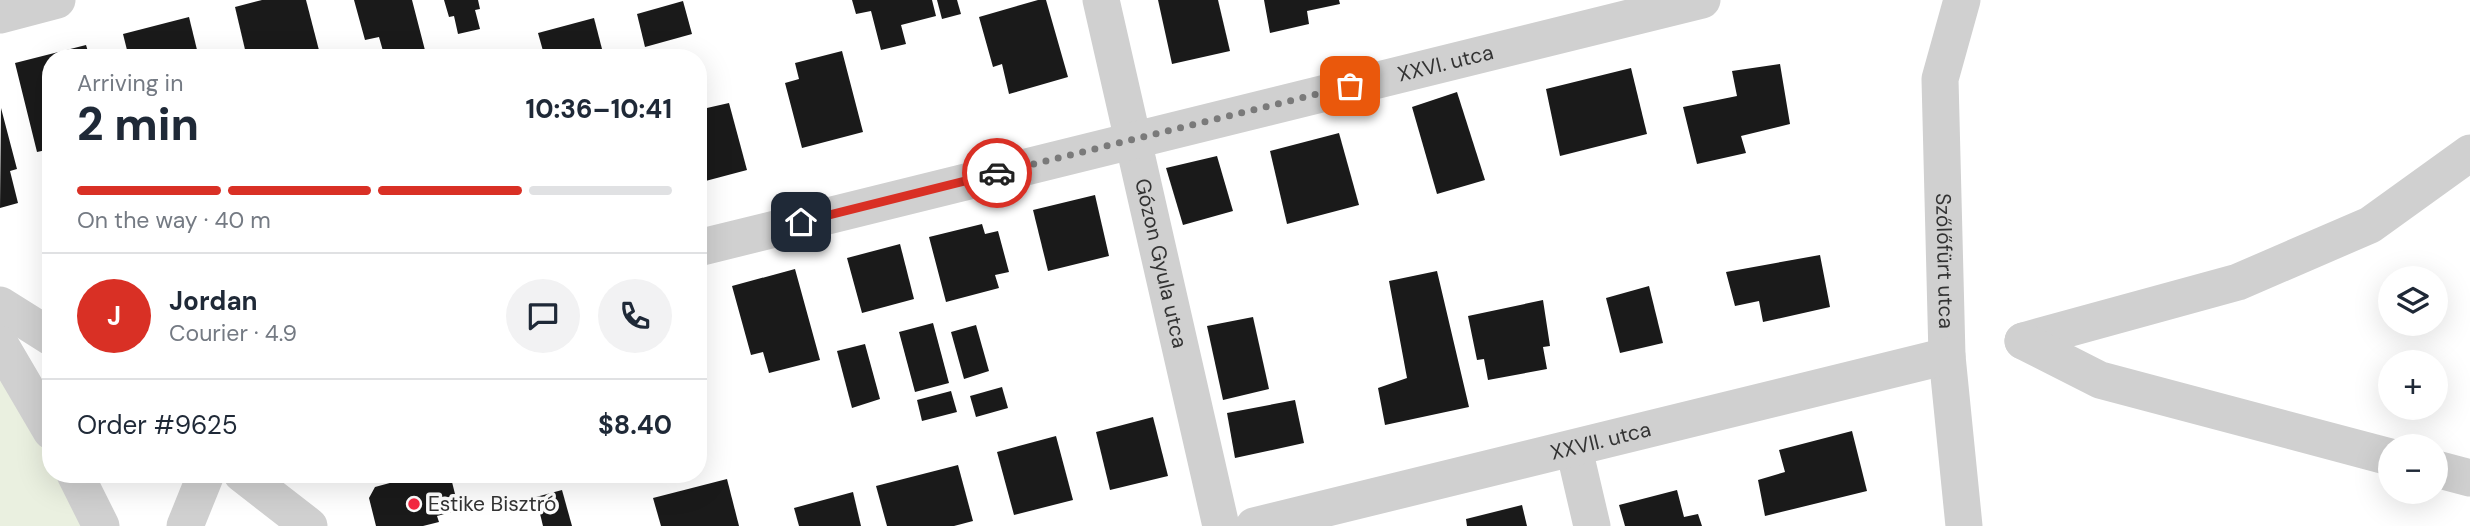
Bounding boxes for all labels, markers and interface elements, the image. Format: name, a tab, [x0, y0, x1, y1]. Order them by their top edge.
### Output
street label: XXVI. utca	[1395, 38, 1496, 89]
pin	[1320, 56, 1380, 116]
icon: bag	[1331, 67, 1369, 105]
text: Arriving in	[77, 68, 183, 98]
text: 10:36–10:41	[526, 92, 672, 126]
text: 2 min	[77, 94, 199, 154]
courier	[962, 138, 1032, 208]
icon: car	[978, 154, 1016, 192]
street label: Gózon Gyula utca	[1128, 176, 1194, 351]
pin	[771, 192, 831, 252]
street label: Szőlőfürt utca	[1929, 193, 1960, 329]
icon: home	[782, 203, 820, 241]
text: On the way · 40 m	[77, 205, 271, 235]
map controls	[2378, 266, 2448, 504]
button: layers	[2378, 266, 2448, 336]
button: chat	[506, 279, 580, 353]
button: phone	[598, 279, 672, 353]
text: Jordan	[169, 284, 258, 318]
text: J	[107, 299, 121, 333]
text: Courier · 4.9	[169, 318, 297, 348]
button: +	[2378, 350, 2448, 420]
text: Order #9625	[77, 408, 238, 442]
text: $8.40	[598, 408, 672, 442]
street label: XXVII. utca	[1548, 415, 1654, 467]
button: −	[2378, 434, 2448, 504]
place label: Estike Bisztró	[428, 490, 556, 518]
marker: Estike Bisztró	[406, 496, 422, 512]

